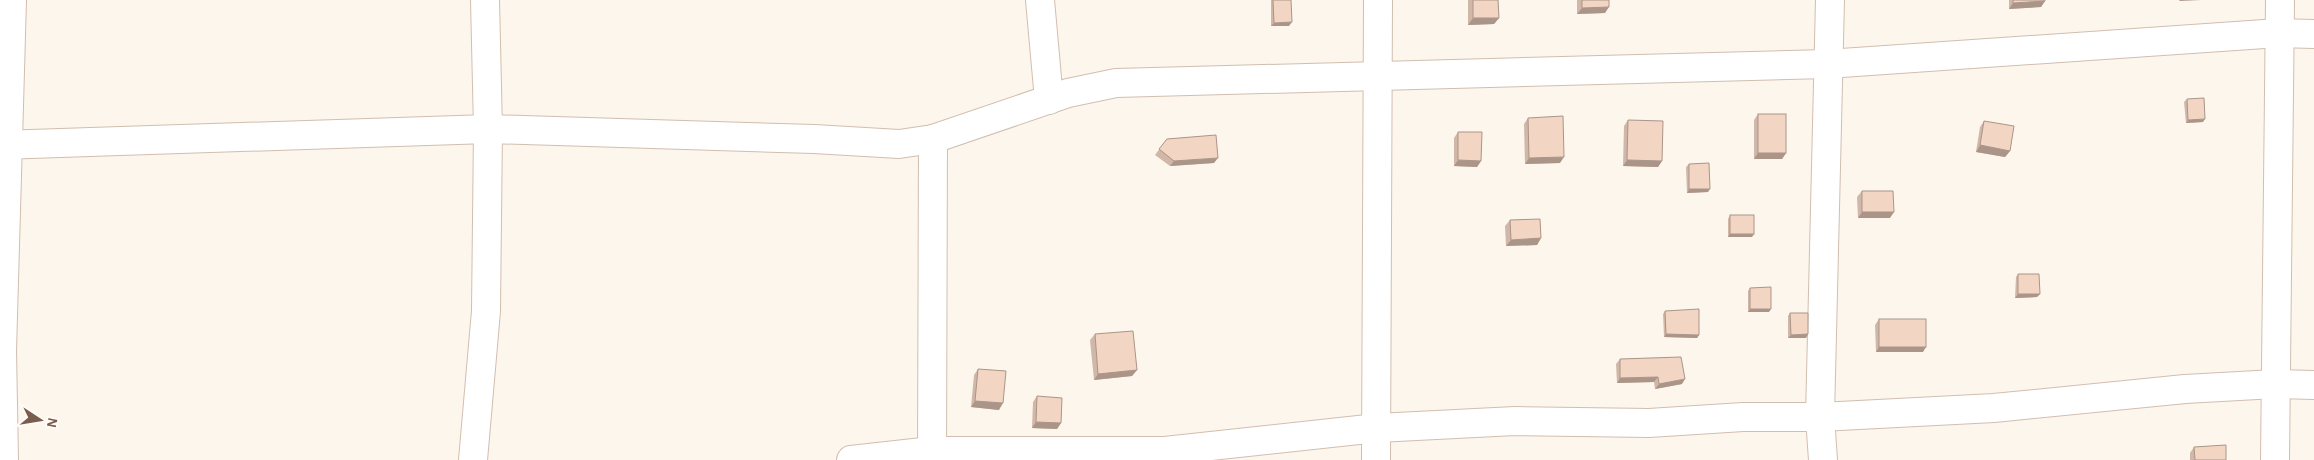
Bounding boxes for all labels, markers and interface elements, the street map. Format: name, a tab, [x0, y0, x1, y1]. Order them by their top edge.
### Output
north arrow	[15, 395, 65, 445]
text: N	[44, 416, 60, 429]

